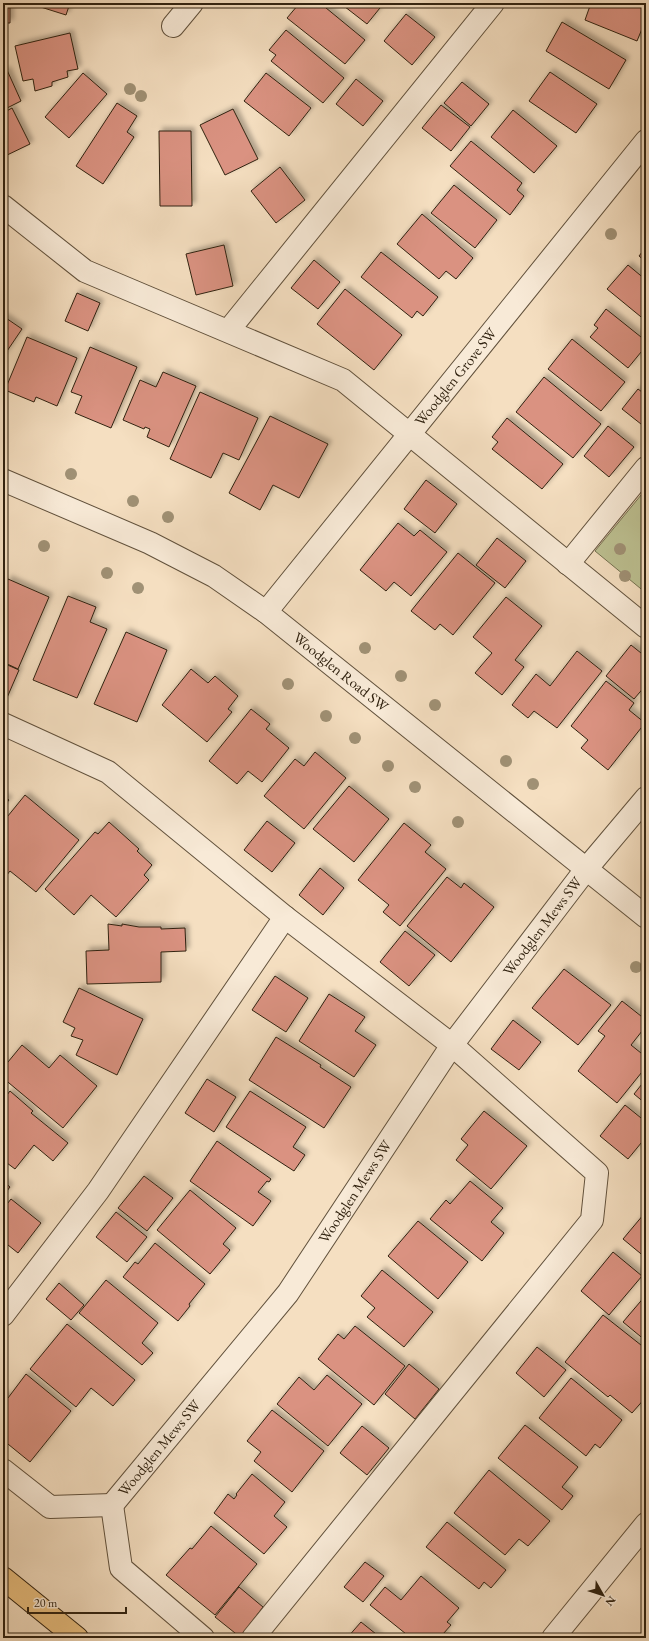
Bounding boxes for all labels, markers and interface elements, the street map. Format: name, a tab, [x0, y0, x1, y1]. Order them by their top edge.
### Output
street label: Woodglen Grove SW	[410, 324, 501, 430]
street label: Woodglen Road SW	[290, 628, 393, 716]
street label: Woodglen Mews SW	[498, 873, 586, 979]
street label: Woodglen Mews SW	[314, 1136, 396, 1247]
street label: Woodglen Mews SW	[113, 1395, 205, 1500]
north arrow	[583, 1575, 623, 1615]
scale bar	[28, 1589, 126, 1615]
text: N	[602, 1593, 619, 1609]
text: 20 m	[34, 1595, 58, 1611]

